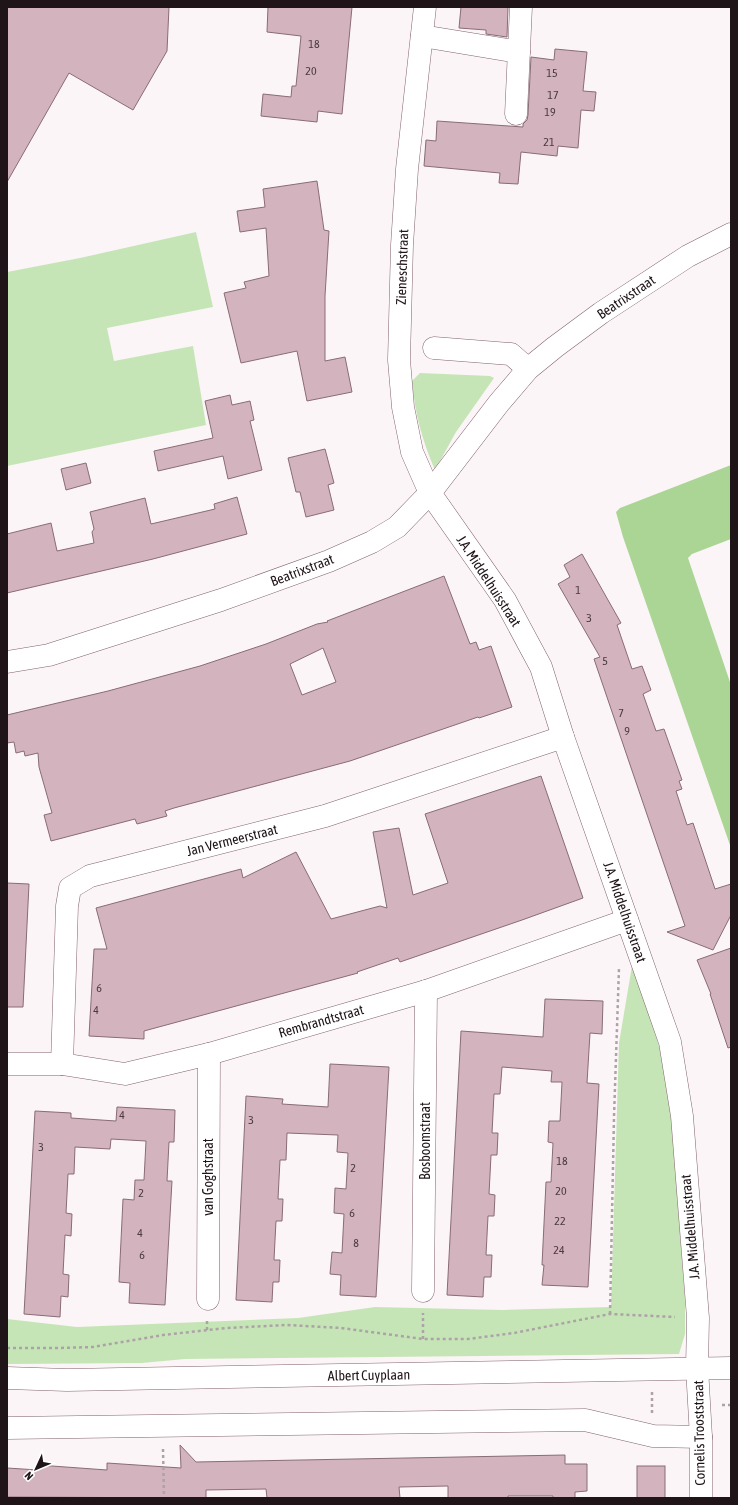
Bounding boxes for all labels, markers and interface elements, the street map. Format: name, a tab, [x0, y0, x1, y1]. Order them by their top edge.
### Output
house number: 18	[308, 37, 320, 51]
house number: 20	[305, 64, 317, 78]
house number: 15	[546, 66, 558, 80]
house number: 17	[547, 88, 559, 102]
house number: 19	[544, 105, 556, 119]
house number: 21	[543, 135, 555, 149]
street label: Zieneschstraat	[393, 229, 411, 305]
street label: Beatrixstraat	[594, 272, 658, 322]
street label: J.A. Middelhuisstraat	[454, 532, 524, 630]
street label: Beatrixstraat	[268, 551, 336, 589]
house number: 1	[575, 583, 581, 597]
house number: 3	[586, 611, 592, 625]
house number: 5	[602, 654, 608, 668]
house number: 7	[618, 706, 624, 720]
house number: 9	[624, 724, 630, 738]
street label: Jan Vermeerstraat	[185, 821, 279, 859]
street label: J.A. Middelhuisstraat	[600, 860, 650, 964]
house number: 6	[96, 981, 102, 995]
street label: Rembrandtstraat	[277, 1001, 365, 1041]
house number: 4	[93, 1003, 99, 1017]
street label: Bosboomstraat	[417, 1102, 433, 1180]
house number: 4	[119, 1108, 125, 1122]
house number: 3	[248, 1113, 254, 1127]
street label: van Goghstraat	[200, 1138, 216, 1216]
house number: 3	[38, 1140, 44, 1154]
house number: 18	[556, 1154, 568, 1168]
house number: 2	[350, 1161, 356, 1175]
street label: J.A. Middelhuisstraat	[677, 1174, 703, 1280]
house number: 20	[555, 1184, 567, 1198]
house number: 2	[138, 1186, 144, 1200]
house number: 6	[349, 1206, 355, 1220]
house number: 22	[554, 1214, 566, 1228]
house number: 4	[137, 1226, 143, 1240]
house number: 8	[353, 1236, 359, 1250]
house number: 24	[553, 1243, 565, 1257]
house number: 6	[139, 1248, 145, 1262]
street label: Albert Cuyplaan	[328, 1366, 410, 1384]
street label: Cornelis Trooststraat	[690, 1380, 708, 1486]
north arrow	[16, 1449, 56, 1489]
text: N	[22, 1469, 35, 1482]

